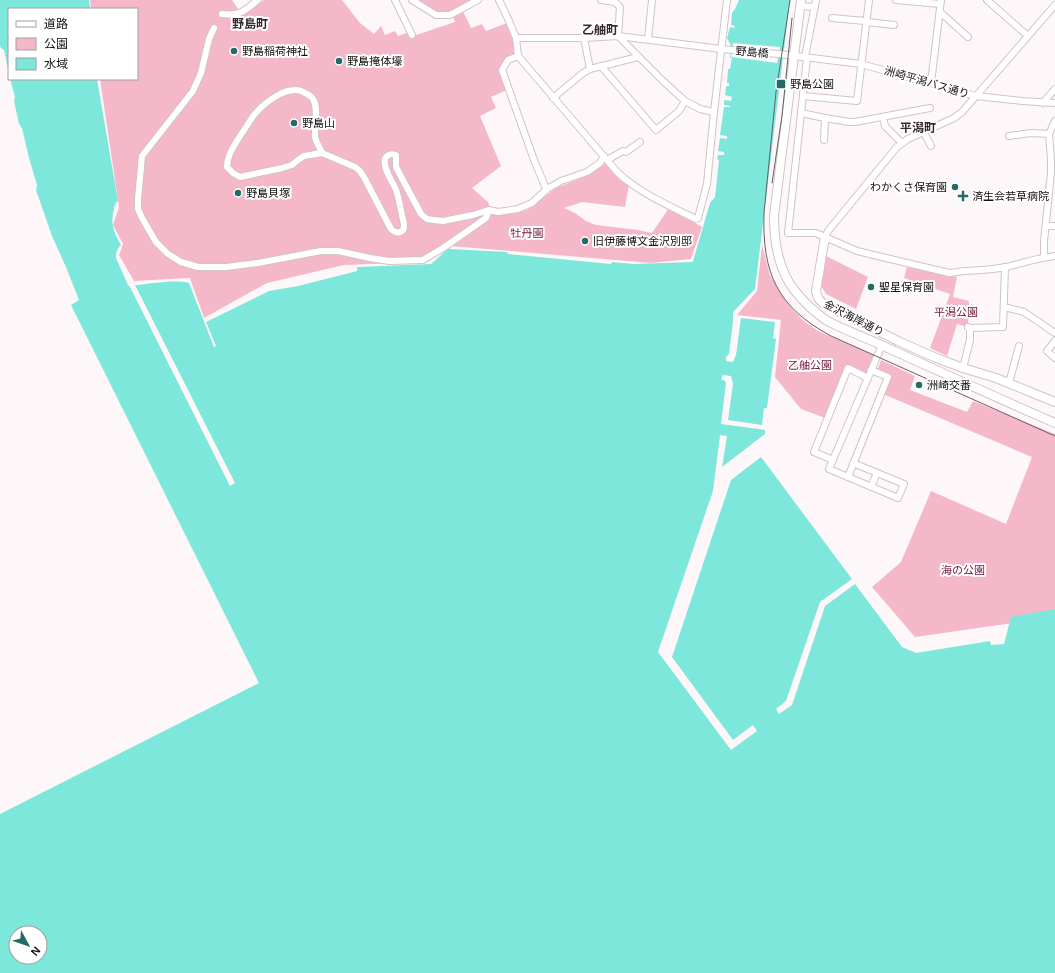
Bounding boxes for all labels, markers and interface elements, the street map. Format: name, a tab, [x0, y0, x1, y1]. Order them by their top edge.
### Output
legend	[8, 8, 138, 80]
text: 道路	[44, 17, 68, 31]
district label: 野島町	[232, 17, 268, 31]
district label: 乙舳町	[582, 23, 618, 37]
text: 公園	[44, 37, 68, 51]
place label: 野島稲荷神社	[242, 45, 308, 57]
street label: 野島橋	[735, 45, 769, 59]
marker: 野島稲荷神社	[229, 46, 239, 56]
place label: 野島掩体壕	[347, 55, 402, 67]
marker: 野島掩体壕	[334, 56, 344, 66]
text: 水域	[44, 57, 68, 71]
street label: 洲崎平潟バス通り	[883, 64, 971, 100]
marker: 野島公園	[775, 78, 787, 90]
place label: 野島公園	[790, 78, 834, 90]
place label: 野島山	[302, 117, 335, 129]
marker: 野島山	[289, 118, 299, 128]
district label: 平潟町	[900, 121, 936, 135]
place label: わかくさ保育園	[870, 181, 947, 193]
marker: わかくさ保育園	[950, 182, 960, 192]
place label: 野島貝塚	[246, 187, 290, 199]
marker: 野島貝塚	[233, 188, 243, 198]
marker: 済生会若草病院	[957, 190, 969, 202]
place label: 済生会若草病院	[972, 190, 1049, 202]
park label: 牡丹園	[511, 227, 544, 239]
place label: 旧伊藤博文金沢別邸	[593, 235, 692, 247]
marker: 旧伊藤博文金沢別邸	[580, 236, 590, 246]
place label: 聖星保育園	[879, 281, 934, 293]
marker: 聖星保育園	[866, 282, 876, 292]
street label: 金沢海岸通り	[822, 298, 886, 338]
park label: 平潟公園	[934, 306, 978, 318]
park label: 乙舳公園	[788, 359, 832, 371]
place label: 洲崎交番	[927, 379, 971, 391]
marker: 洲崎交番	[914, 380, 924, 390]
park label: 海の公園	[941, 564, 985, 576]
north arrow	[8, 925, 48, 965]
text: N	[28, 945, 43, 958]

